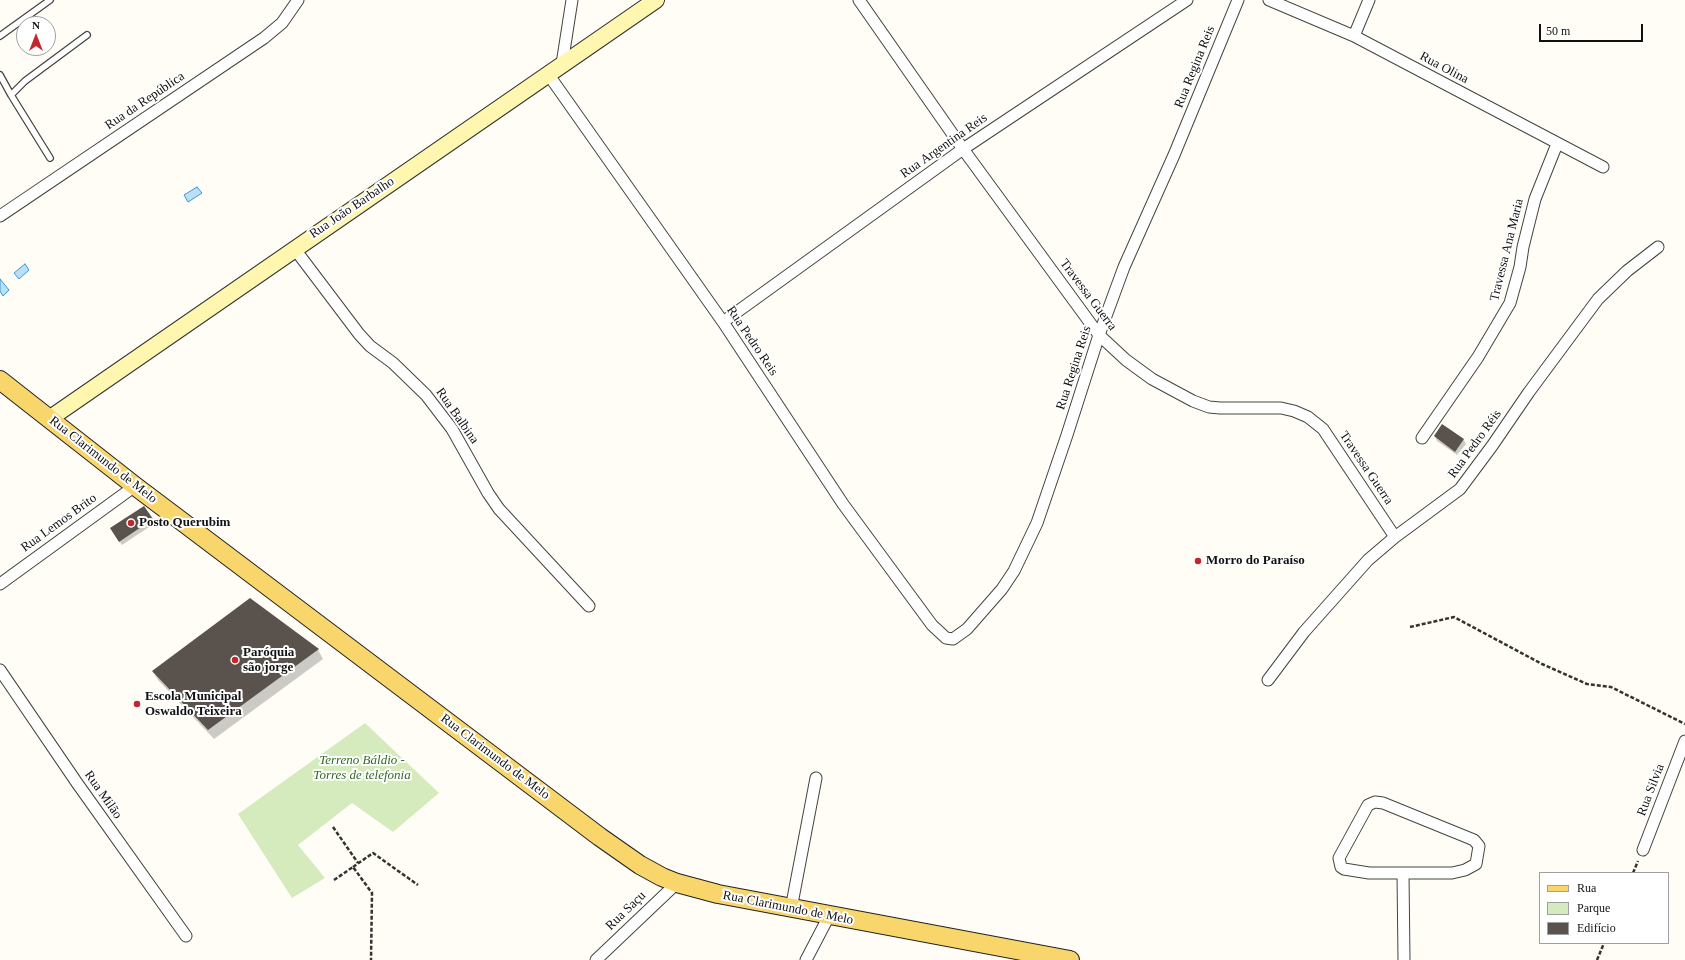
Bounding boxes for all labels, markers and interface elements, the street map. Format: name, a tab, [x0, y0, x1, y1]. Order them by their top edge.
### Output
north arrow	[16, 16, 56, 56]
scale bar	[1541, 16, 1645, 42]
text: N	[32, 19, 40, 31]
street label: Rua Regina Reis	[1171, 24, 1219, 110]
text: 50 m	[1546, 24, 1570, 38]
street label: Rua Olina	[1417, 49, 1471, 87]
street label: Rua da República	[102, 69, 188, 133]
street label: Rua Argentina Reis	[898, 110, 990, 182]
street label: Rua João Barbalho	[307, 174, 397, 242]
street label: Travessa Ana Maria	[1487, 197, 1527, 303]
street label: Travessa Guerra	[1056, 256, 1120, 334]
street label: Rua Pedro Reis	[723, 303, 781, 379]
street label: Rua Regina Reis	[1053, 324, 1095, 412]
street label: Rua Balbina	[432, 385, 482, 447]
street label: Rua Pedro Réis	[1445, 407, 1505, 481]
street label: Rua Clarimundo de Melo	[46, 413, 160, 507]
street label: Travessa Guerra	[1336, 428, 1396, 508]
street label: Rua Lemos Brito	[18, 490, 100, 556]
place label: Posto Querubim	[139, 515, 230, 531]
marker: Posto Querubim	[126, 518, 136, 528]
place label: Morro do Paraíso	[1206, 553, 1305, 569]
marker: Morro do Paraíso	[1193, 556, 1203, 566]
place label: Paróquia são jorge	[243, 645, 294, 676]
marker: Paróquia são jorge	[230, 655, 240, 665]
place label: Escola Municipal Oswaldo Teixeira	[145, 689, 242, 720]
marker: Escola Municipal Oswaldo Teixeira	[132, 699, 142, 709]
street label: Rua Clarimundo de Melo	[437, 711, 553, 803]
park label: Terreno Báldio - Torres de telefonia	[313, 753, 411, 784]
street label: Rua Silvia	[1634, 762, 1668, 818]
street label: Rua Milão	[81, 768, 125, 822]
legend	[1539, 872, 1669, 944]
text: Rua	[1577, 881, 1596, 895]
street label: Rua Saçu	[603, 888, 649, 934]
street label: Rua Clarimundo de Melo	[721, 888, 855, 928]
text: Parque	[1577, 901, 1610, 915]
text: Edifício	[1577, 921, 1616, 935]

